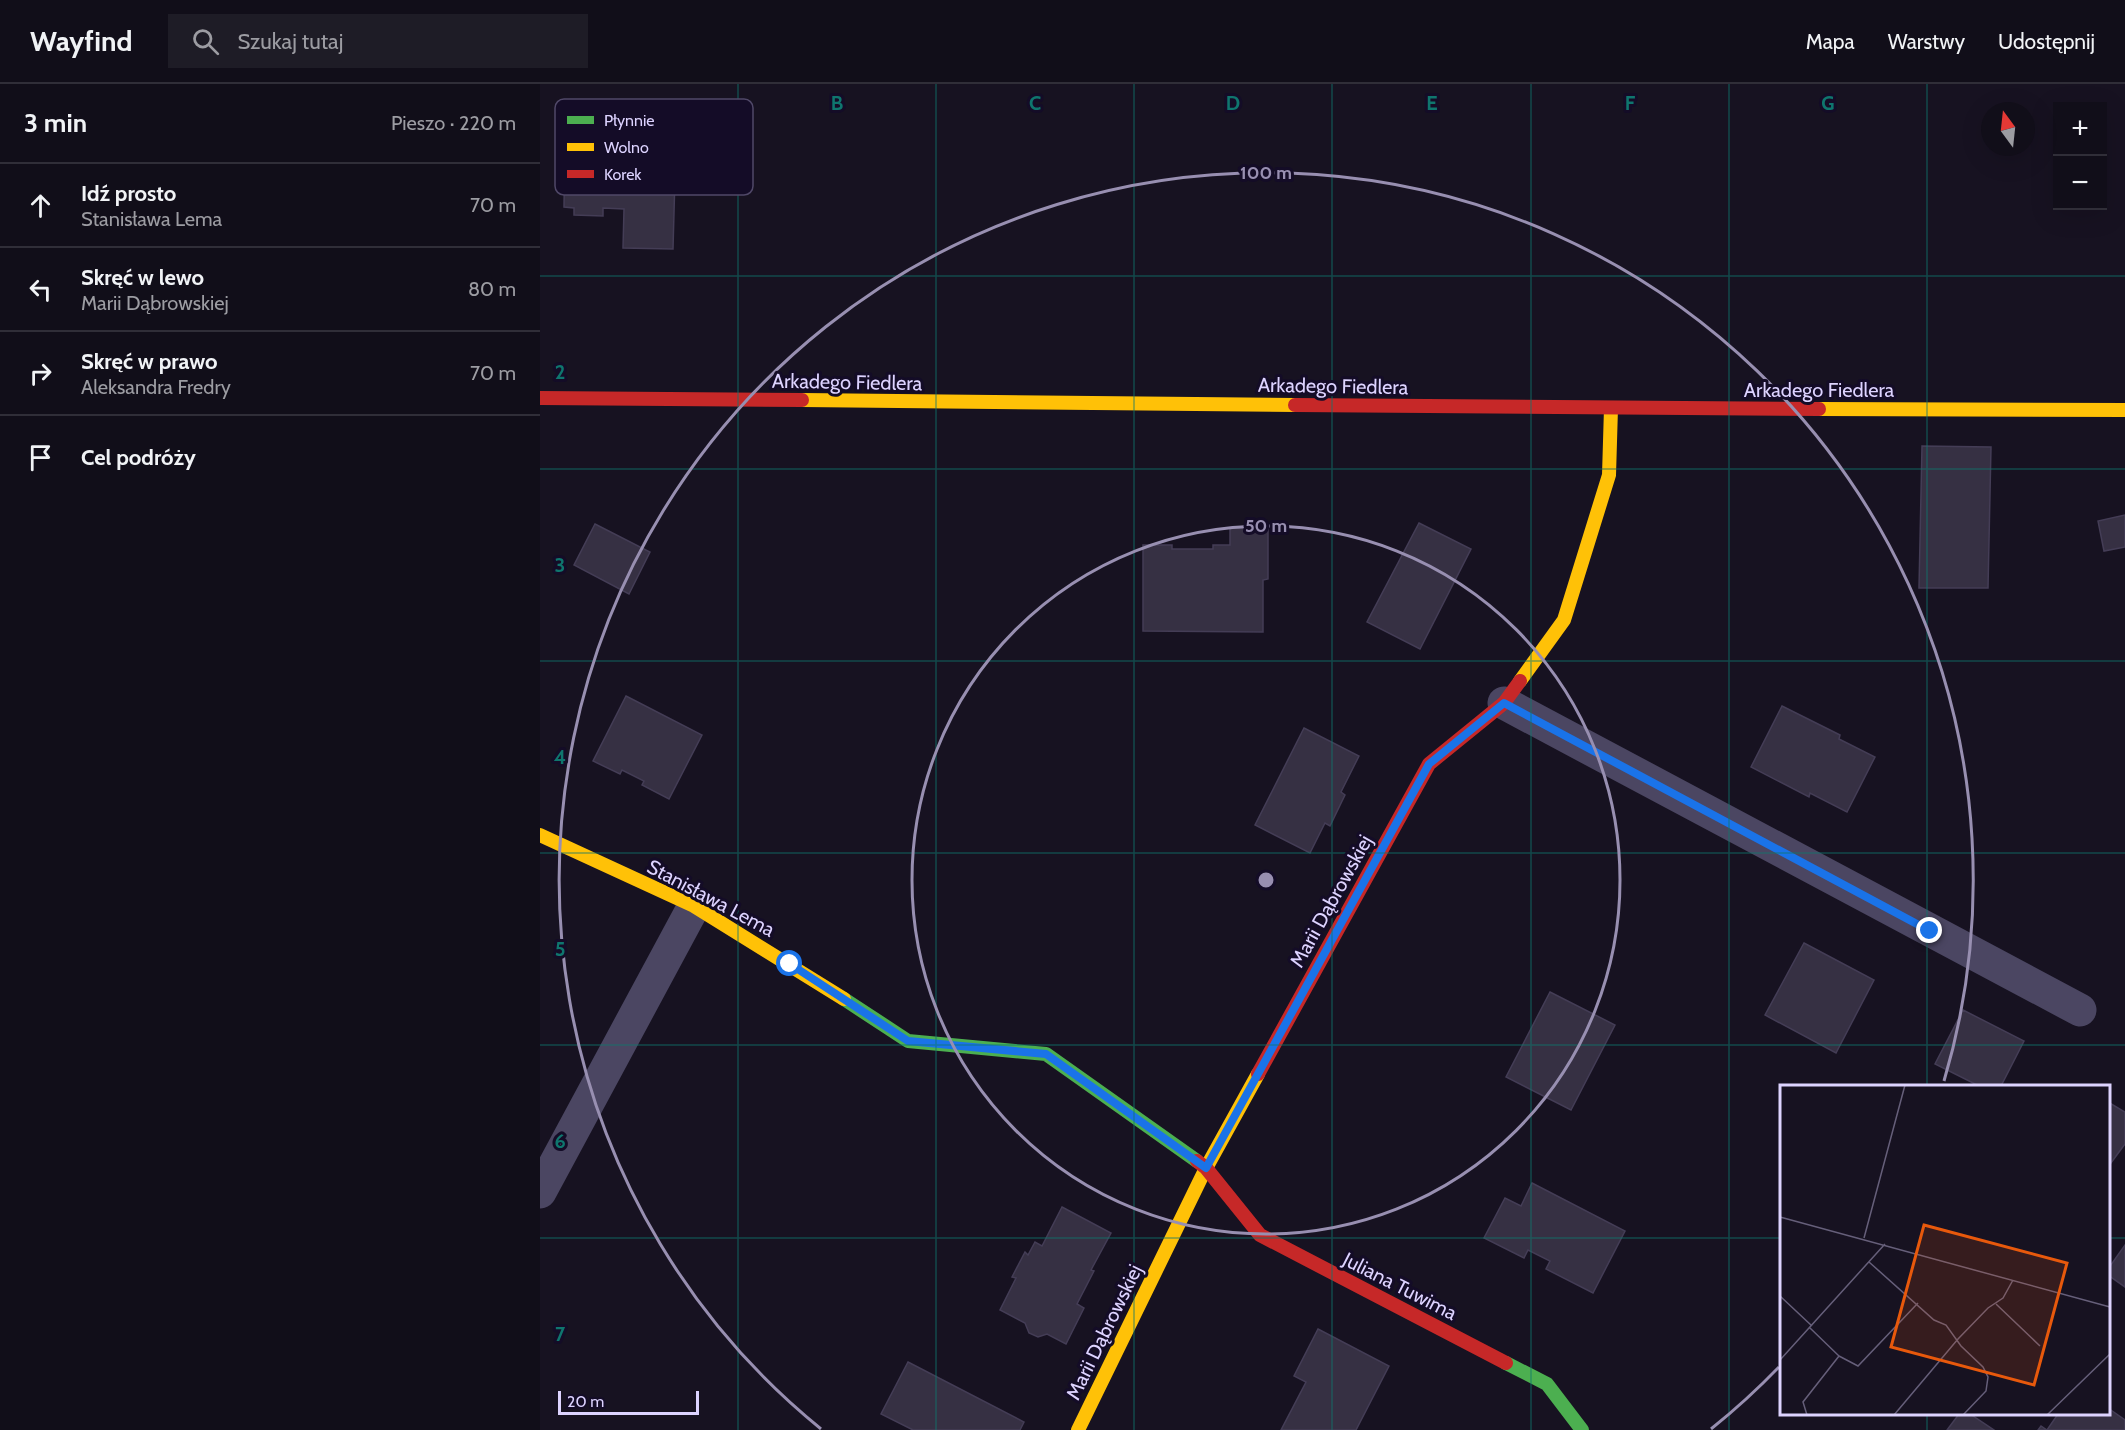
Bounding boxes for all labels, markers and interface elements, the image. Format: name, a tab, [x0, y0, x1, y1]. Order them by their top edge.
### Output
search box	[168, 14, 588, 68]
text: Wayfind	[30, 24, 132, 58]
icon: search	[189, 25, 222, 58]
text: Szukaj tutaj	[237, 28, 343, 55]
text: Mapa	[1806, 29, 1855, 54]
text: Warstwy	[1888, 29, 1965, 54]
text: Udostępnij	[1998, 29, 2095, 54]
text: B	[831, 91, 843, 115]
text: C	[1029, 91, 1041, 115]
text: D	[1226, 91, 1240, 115]
text: E	[1426, 91, 1438, 115]
text: F	[1625, 91, 1636, 115]
text: G	[1821, 91, 1835, 115]
legend	[555, 99, 753, 195]
north arrow	[1981, 102, 2035, 156]
map controls	[2053, 102, 2107, 210]
button: +	[2053, 102, 2107, 156]
text: 3 min	[24, 107, 87, 139]
text: Pieszo · 220 m	[391, 111, 516, 135]
text: Płynnie	[604, 111, 654, 130]
text: Wolno	[604, 138, 649, 157]
button: −	[2053, 156, 2107, 210]
text: 100 m	[1240, 162, 1292, 184]
text: Korek	[604, 165, 642, 184]
text: Idź prosto	[81, 180, 176, 207]
icon: ahead	[24, 189, 57, 222]
text: 70 m	[470, 193, 516, 217]
text: Stanisława Lema	[81, 207, 222, 231]
text: Skręć w lewo	[81, 264, 204, 291]
icon: left	[24, 273, 57, 306]
text: 80 m	[468, 277, 516, 301]
text: Marii Dąbrowskiej	[81, 291, 229, 315]
text: Skręć w prawo	[81, 348, 218, 375]
icon: right	[24, 357, 57, 390]
text: 2	[555, 360, 565, 384]
text: 70 m	[470, 361, 516, 385]
street label: Arkadego Fiedlera	[772, 369, 923, 395]
street label: Arkadego Fiedlera	[1258, 373, 1409, 399]
text: Aleksandra Fredry	[81, 375, 231, 399]
street label: Arkadego Fiedlera	[1744, 378, 1895, 402]
icon: arrive	[24, 441, 57, 474]
text: Cel podróży	[81, 444, 196, 471]
text: 50 m	[1245, 515, 1287, 537]
text: 3	[555, 553, 565, 577]
text: 4	[554, 745, 566, 769]
street label: Marii Dąbrowskiej	[1285, 831, 1377, 971]
street label: Stanisława Lema	[643, 854, 779, 942]
centre of rings	[1256, 870, 1276, 890]
route end	[1916, 917, 1942, 943]
text: 5	[555, 937, 565, 961]
route start	[776, 950, 802, 976]
inset map	[1780, 1085, 2110, 1415]
text: 6	[554, 1129, 566, 1153]
street label: Juliana Tuwima	[1338, 1247, 1461, 1325]
street label: Marii Dąbrowskiej	[1061, 1260, 1147, 1404]
text: 7	[555, 1322, 566, 1346]
scale bar	[558, 1388, 699, 1416]
text: 20 m	[567, 1392, 604, 1411]

